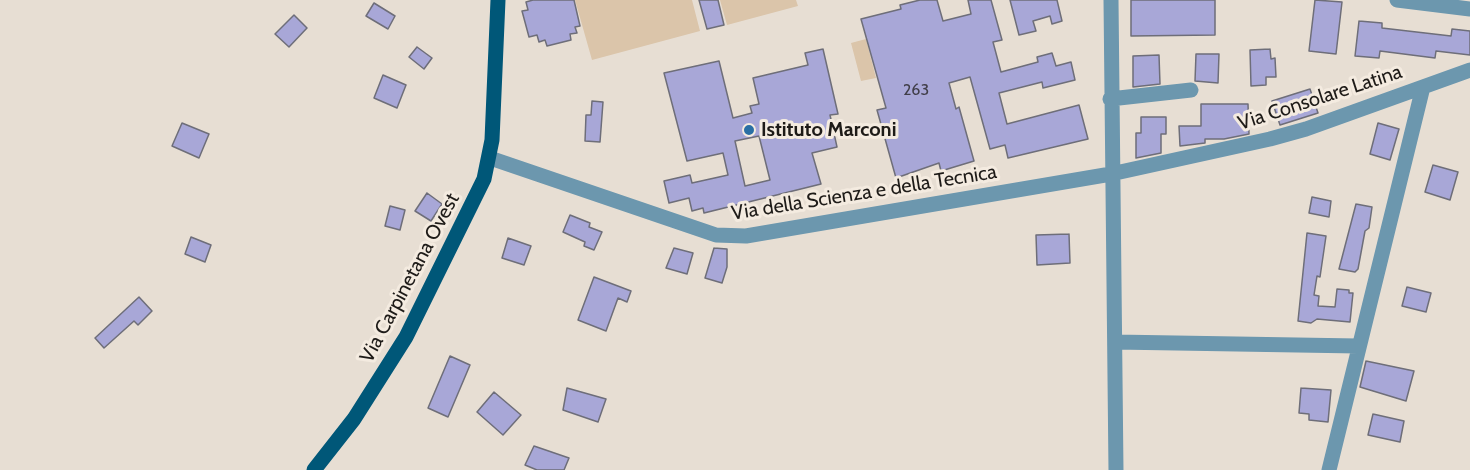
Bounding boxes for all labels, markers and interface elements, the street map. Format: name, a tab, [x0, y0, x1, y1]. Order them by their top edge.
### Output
street label: Via Consolare Latina	[1235, 60, 1405, 136]
house number: 263	[903, 80, 929, 100]
place label: Istituto Marconi	[761, 118, 896, 142]
marker: Istituto Marconi	[742, 123, 756, 137]
street label: Via della Scienza e della Tecnica	[730, 160, 998, 226]
street label: Via Carpinetana Ovest	[355, 189, 465, 367]

